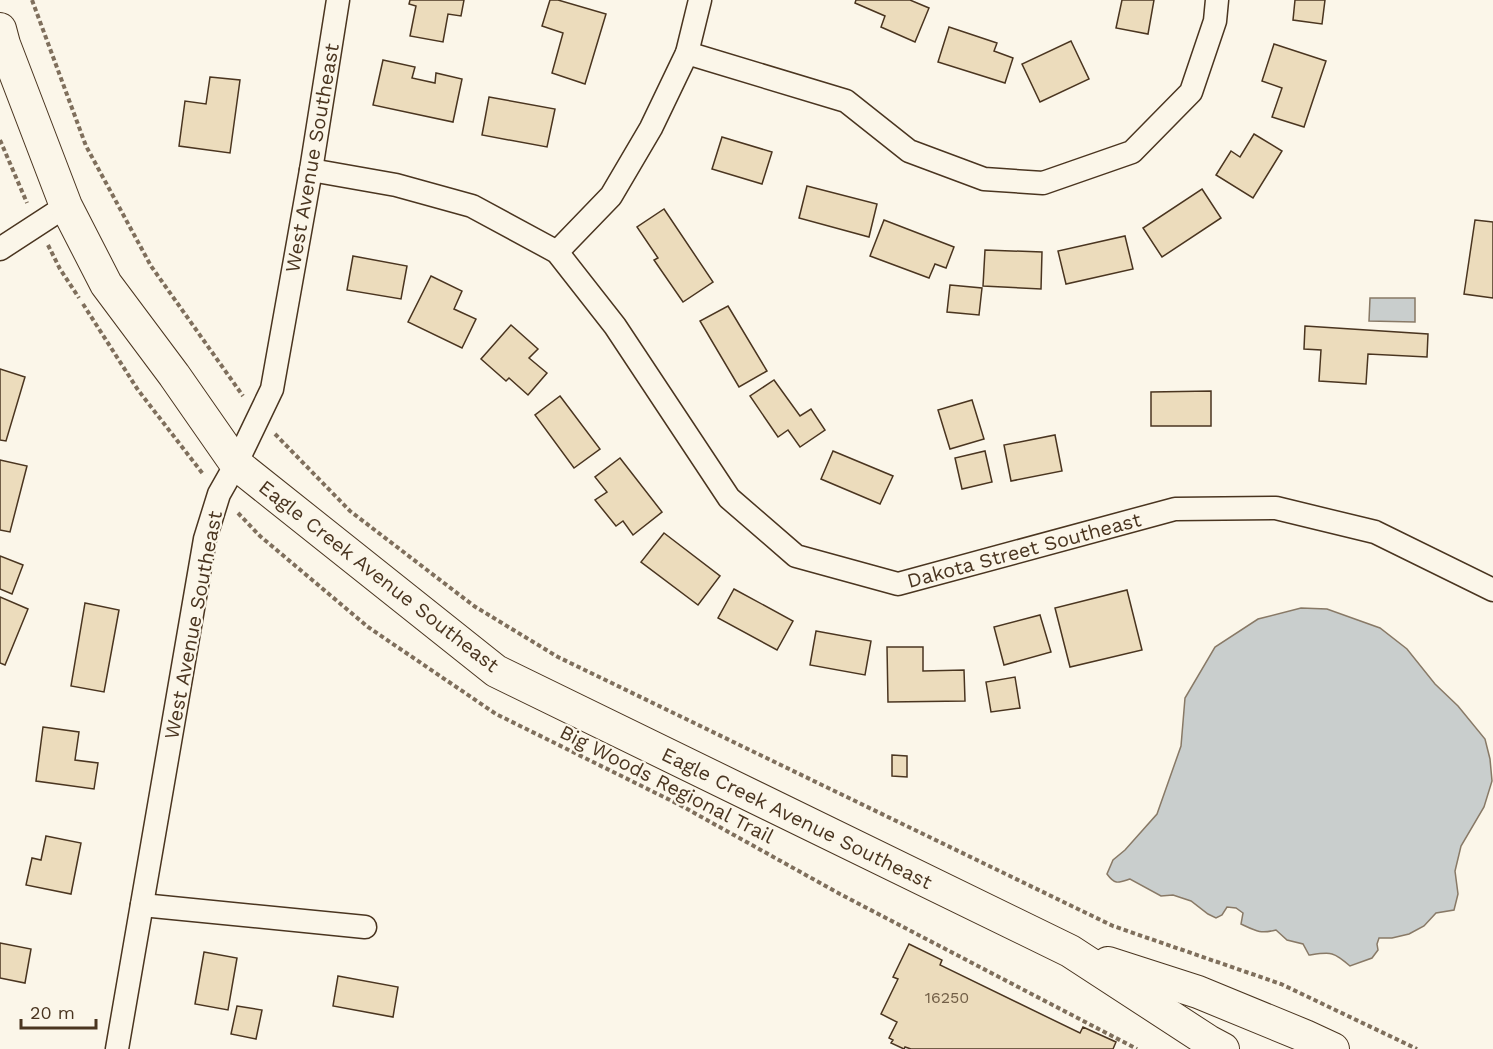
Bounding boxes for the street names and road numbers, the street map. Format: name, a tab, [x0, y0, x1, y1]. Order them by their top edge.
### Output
street label: West Avenue Southeast	[280, 41, 344, 274]
street label: Eagle Creek Avenue Southeast	[254, 475, 504, 678]
street label: Dakota Street Southeast	[904, 507, 1144, 593]
street label: West Avenue Southeast	[159, 508, 227, 741]
street label: Big Woods Regional Trail	[556, 720, 778, 848]
street label: Eagle Creek Avenue Southeast	[658, 742, 937, 894]

